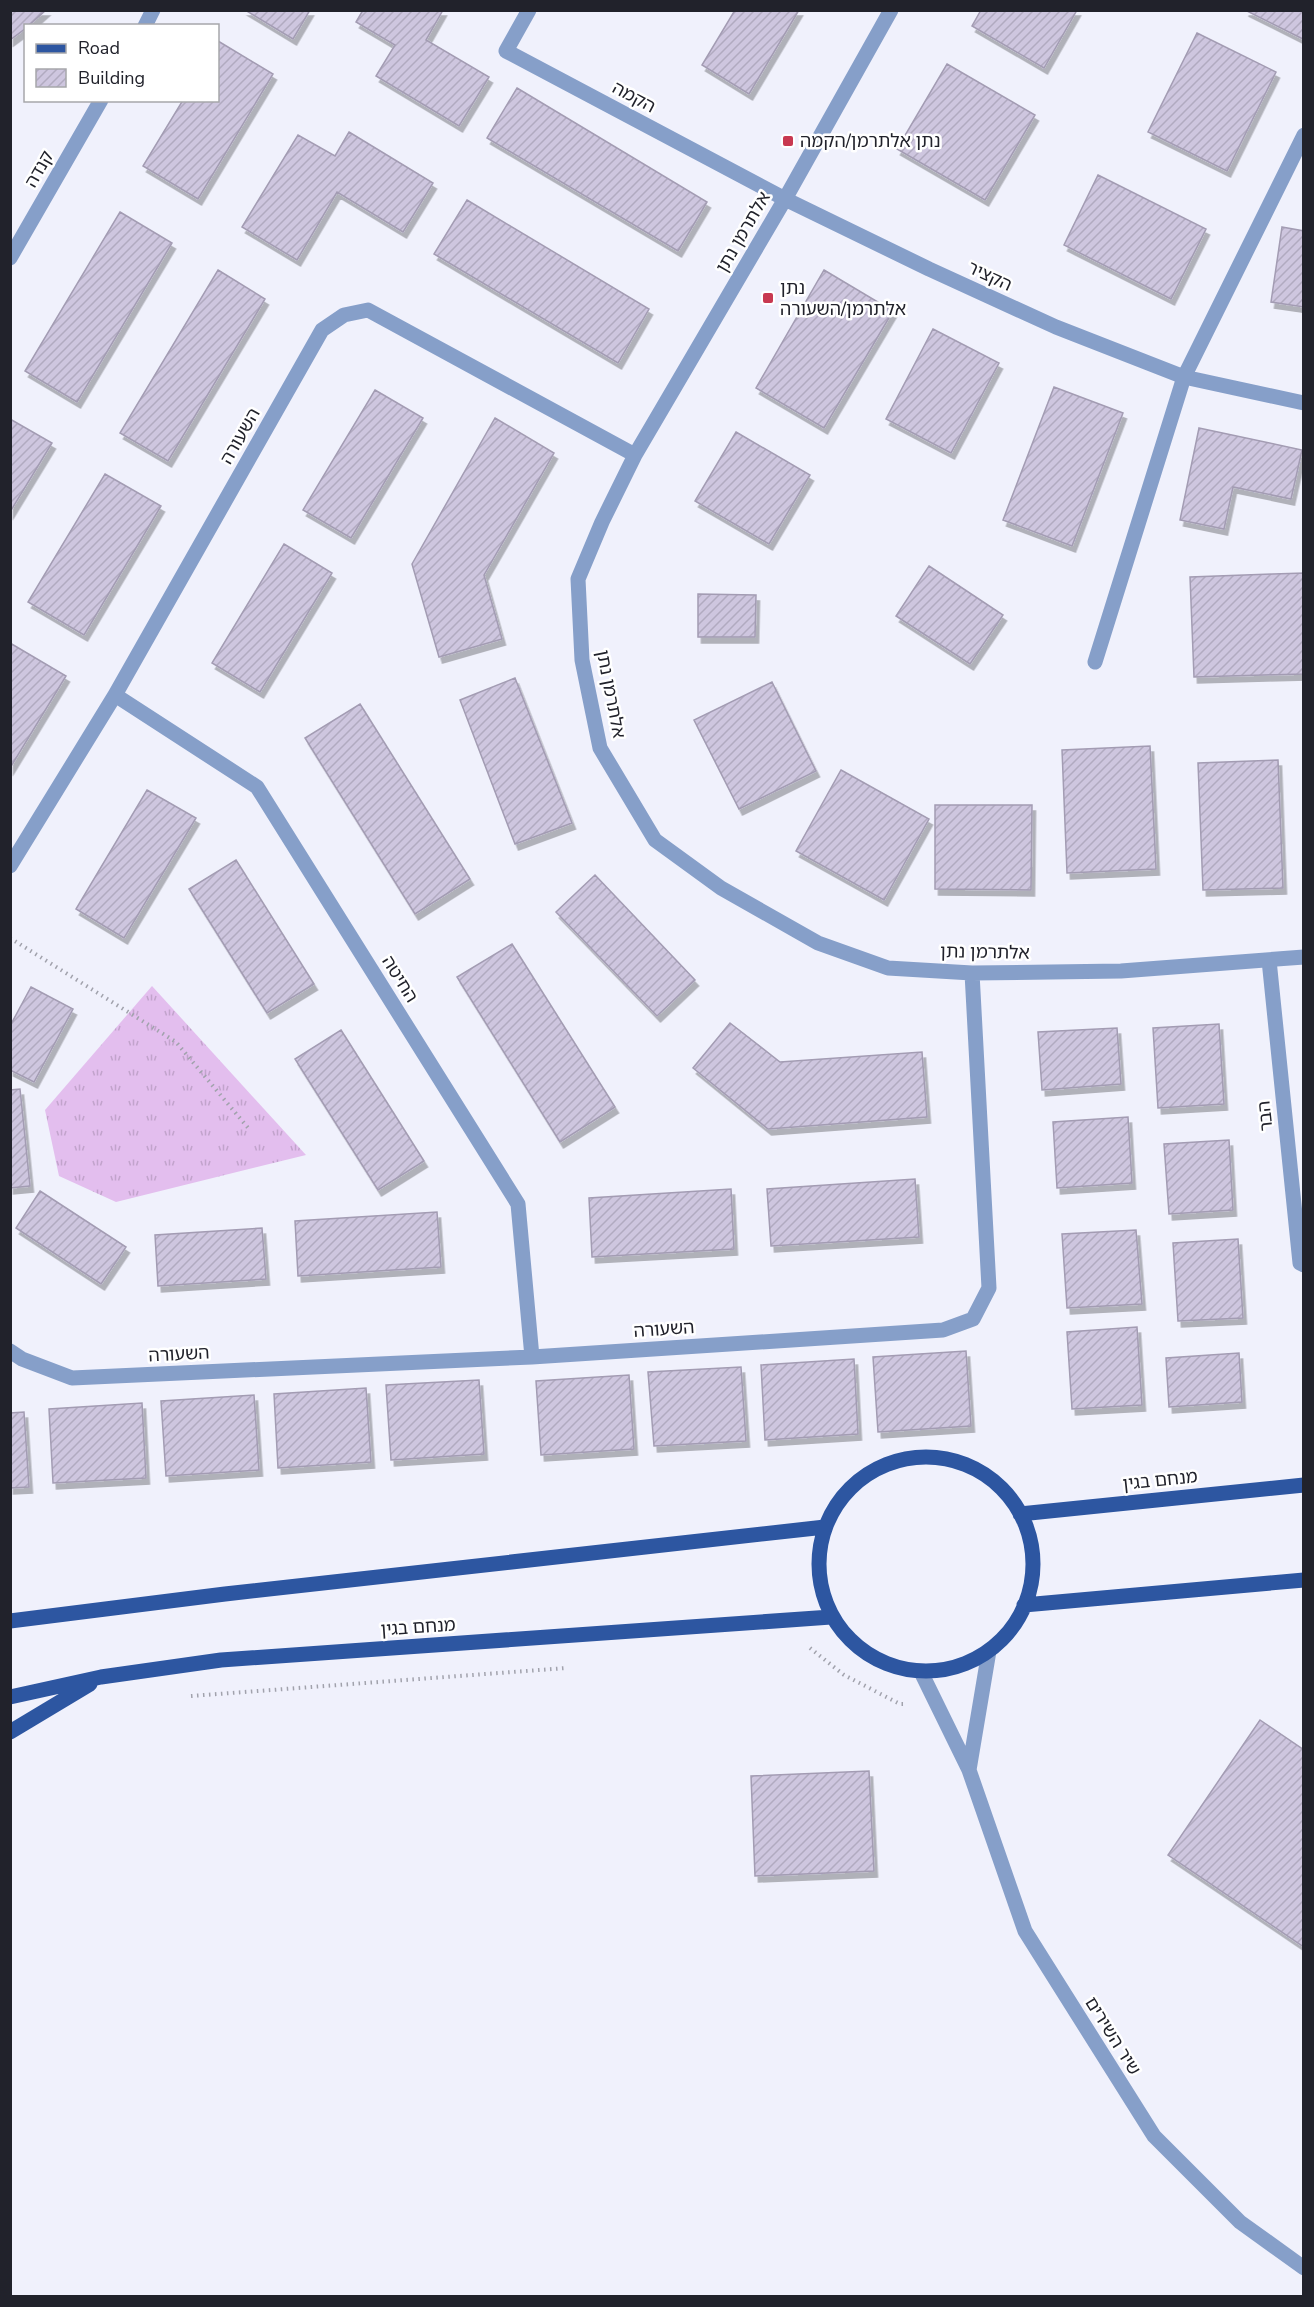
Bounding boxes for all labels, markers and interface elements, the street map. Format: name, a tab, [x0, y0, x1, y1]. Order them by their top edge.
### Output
legend	[24, 24, 219, 102]
text: Road	[78, 36, 120, 60]
text: Building	[78, 66, 145, 90]
street label: הקמה	[608, 76, 660, 118]
place label: נתן אלתרמן/הקמה	[800, 129, 941, 153]
marker: נתן אלתרמן/הקמה	[781, 134, 795, 148]
street label: קנדה	[19, 146, 59, 192]
street label: אלתרמן נתן	[710, 187, 776, 277]
street label: הקציר	[964, 255, 1016, 297]
place label: נתן אלתרמן/השעורה	[780, 276, 906, 321]
marker: נתן אלתרמן/השעורה	[761, 291, 775, 305]
street label: השעורה	[214, 404, 266, 468]
street label: אלתרמן נתן	[591, 648, 631, 740]
street label: אלתרמן נתן	[940, 939, 1030, 965]
street label: החיטה	[376, 951, 424, 1007]
street label: הבר	[1251, 1100, 1279, 1132]
street label: השעורה	[633, 1315, 695, 1343]
street label: השעורה	[148, 1340, 210, 1368]
street label: מנחם בגין	[1121, 1464, 1199, 1496]
street label: מנחם בגין	[380, 1612, 456, 1642]
street label: שיר השירים	[1080, 1992, 1146, 2080]

